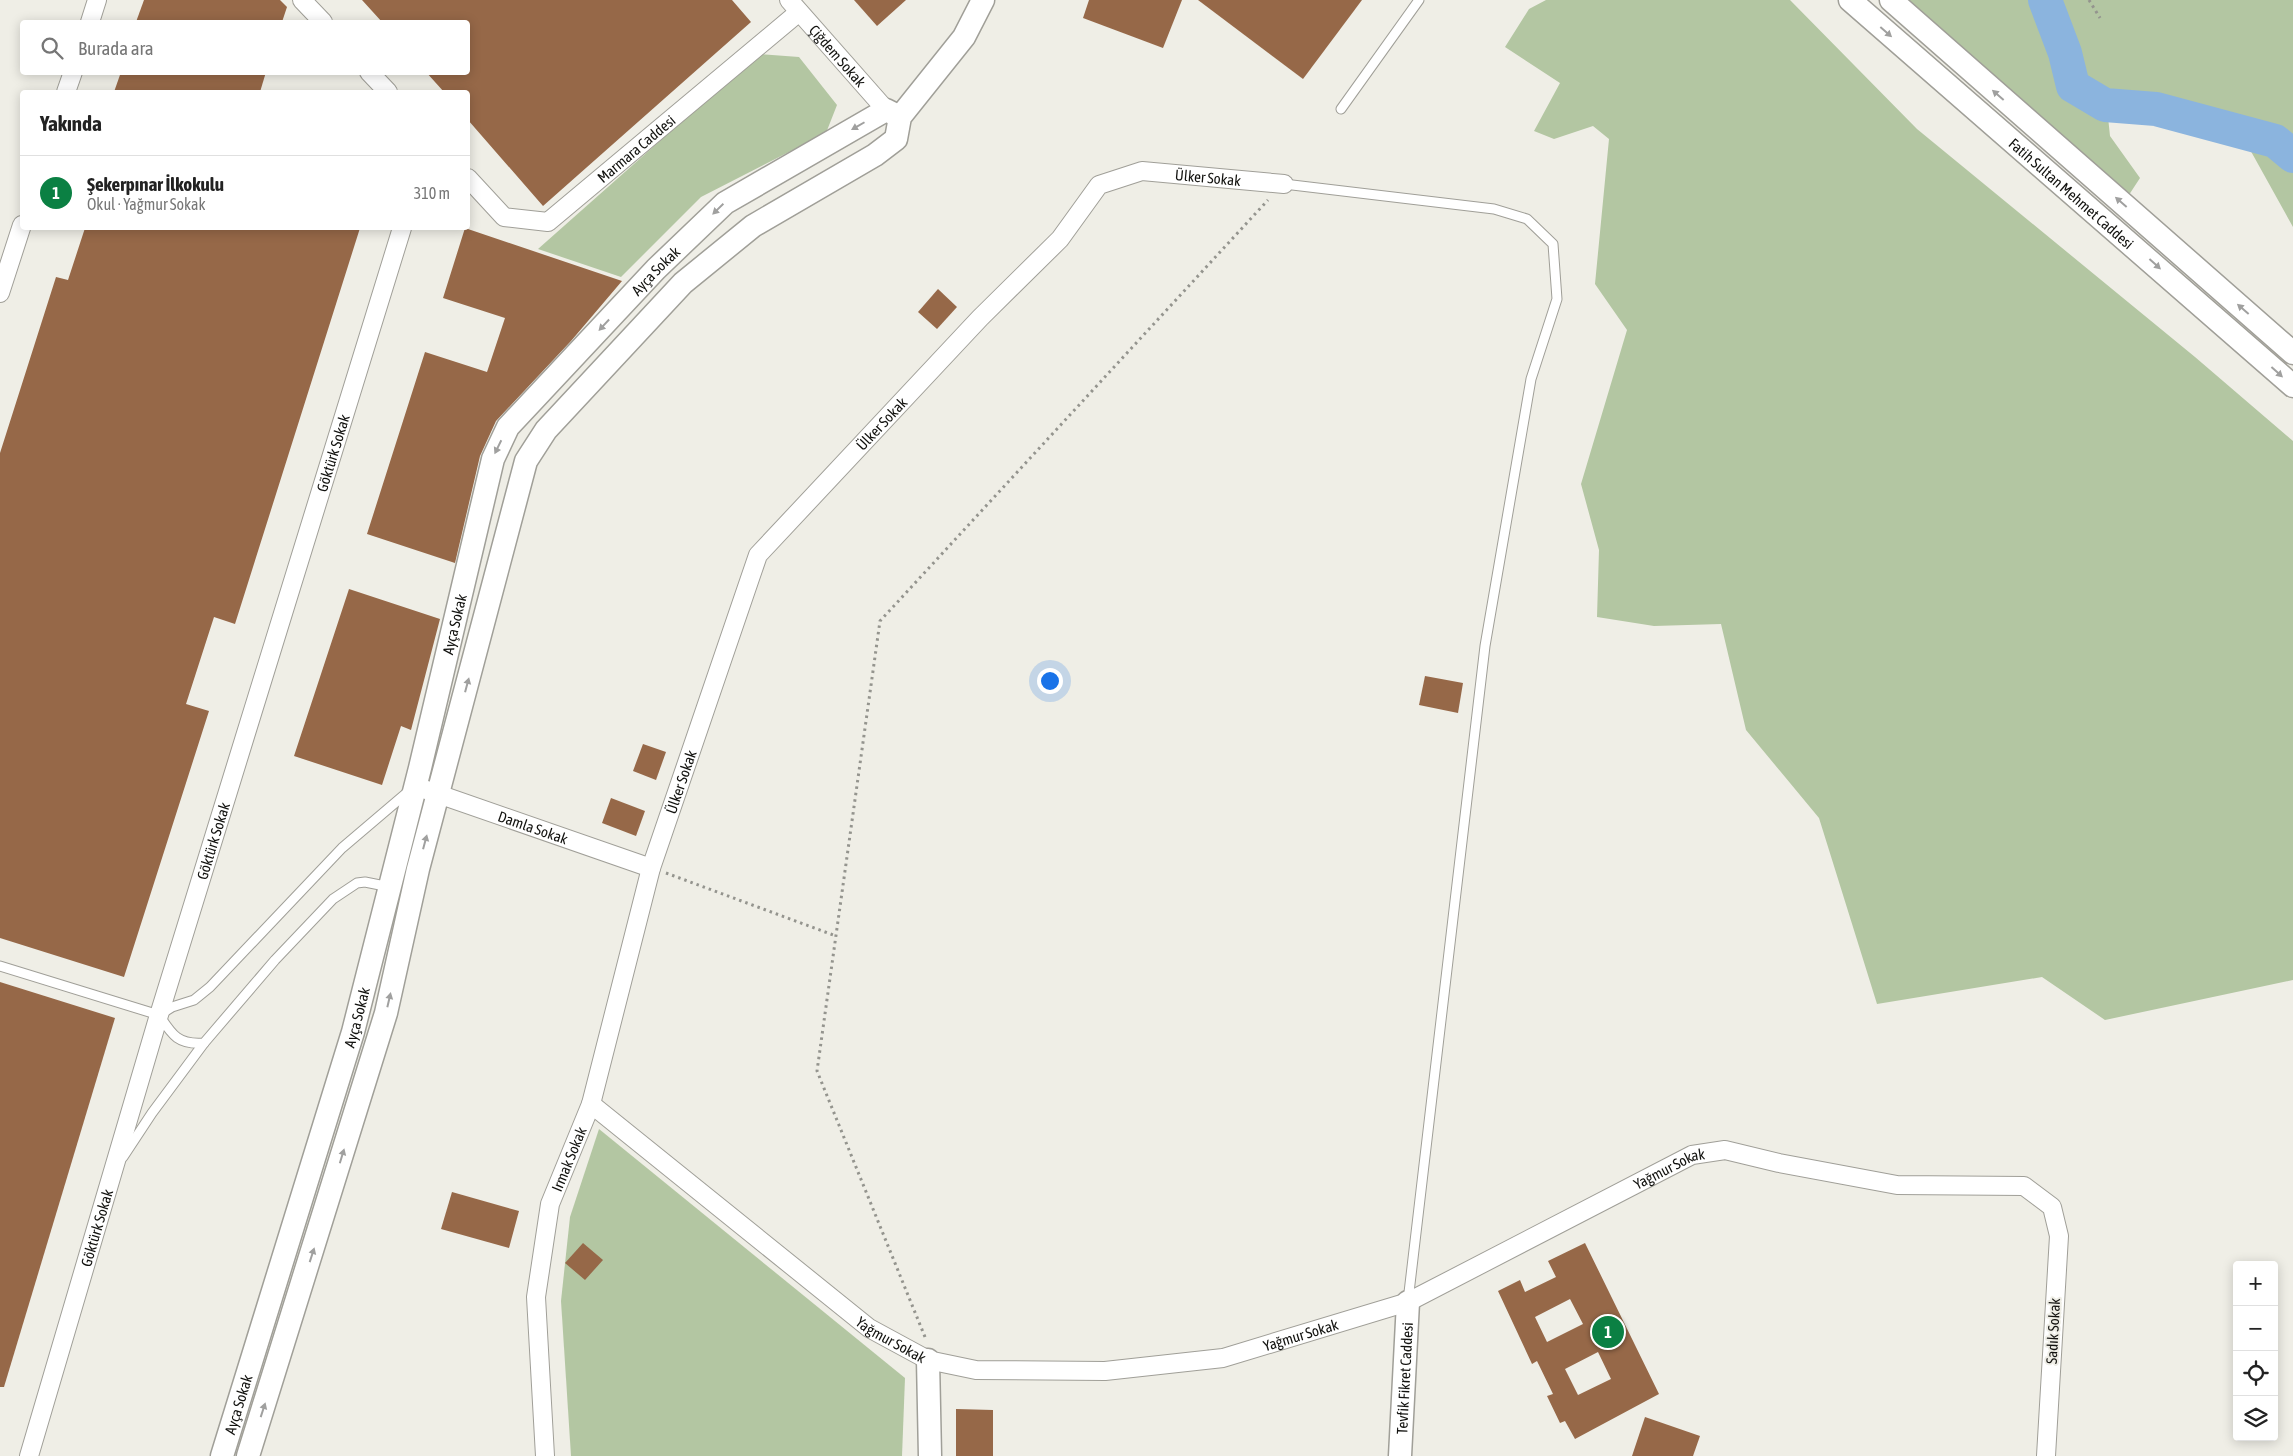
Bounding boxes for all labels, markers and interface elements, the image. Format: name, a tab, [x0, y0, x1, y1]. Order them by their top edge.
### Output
search box	[20, 20, 470, 75]
street label: Çiğdem Sokak	[806, 21, 870, 90]
one-way arrow	[1880, 26, 1892, 38]
icon: search	[38, 34, 66, 62]
text: Burada ara	[78, 37, 154, 59]
one-way arrow	[1992, 90, 2005, 101]
text: Yakında	[40, 111, 102, 135]
street label: Marmara Caddesi	[594, 111, 678, 186]
one-way arrow	[851, 122, 864, 131]
street label: Fatih Sultan Mehmet Caddesi	[2006, 134, 2137, 252]
street label: Ülker Sokak	[1174, 166, 1242, 189]
text: Şekerpınar İlkokulu	[87, 173, 224, 195]
text: 1	[52, 184, 60, 202]
text: 310 m	[414, 184, 450, 202]
text: Okul · Yağmur Sokak	[87, 195, 206, 213]
one-way arrow	[2114, 197, 2127, 208]
one-way arrow	[713, 203, 725, 215]
street label: Ayça Sokak	[628, 242, 683, 298]
one-way arrow	[2148, 258, 2160, 270]
one-way arrow	[2238, 303, 2250, 315]
one-way arrow	[598, 318, 610, 330]
one-way arrow	[2270, 366, 2282, 378]
street label: Ülker Sokak	[852, 393, 910, 453]
street label: Göktürk Sokak	[313, 412, 353, 494]
one-way arrow	[494, 440, 502, 454]
street label: Ayça Sokak	[439, 592, 469, 656]
your location	[1037, 668, 1063, 694]
one-way arrow	[463, 677, 471, 692]
street label: Ülker Sokak	[662, 747, 699, 816]
street label: Göktürk Sokak	[193, 800, 233, 882]
street label: Damla Sokak	[496, 807, 571, 847]
one-way arrow	[422, 834, 430, 849]
street label: Ayça Sokak	[340, 985, 373, 1049]
one-way arrow	[385, 993, 393, 1008]
street label: Irmak Sokak	[548, 1124, 589, 1194]
street label: Yağmur Sokak	[1631, 1145, 1706, 1192]
one-way arrow	[339, 1148, 347, 1163]
street label: Göktürk Sokak	[77, 1187, 116, 1268]
one-way arrow	[308, 1247, 316, 1262]
map controls	[2233, 1261, 2278, 1441]
button: +	[2233, 1261, 2278, 1306]
street label: Sadık Sokak	[2043, 1297, 2063, 1364]
button: −	[2233, 1306, 2278, 1351]
street label: Yağmur Sokak	[853, 1313, 929, 1366]
pin: 1	[1592, 1313, 1624, 1351]
street label: Yağmur Sokak	[1261, 1315, 1340, 1354]
street label: Tevfik Fikret Caddesi	[1393, 1322, 1415, 1435]
button: locate	[2233, 1351, 2278, 1396]
street label: Ayça Sokak	[221, 1372, 255, 1436]
button: layers	[2233, 1396, 2278, 1441]
one-way arrow	[259, 1402, 267, 1417]

